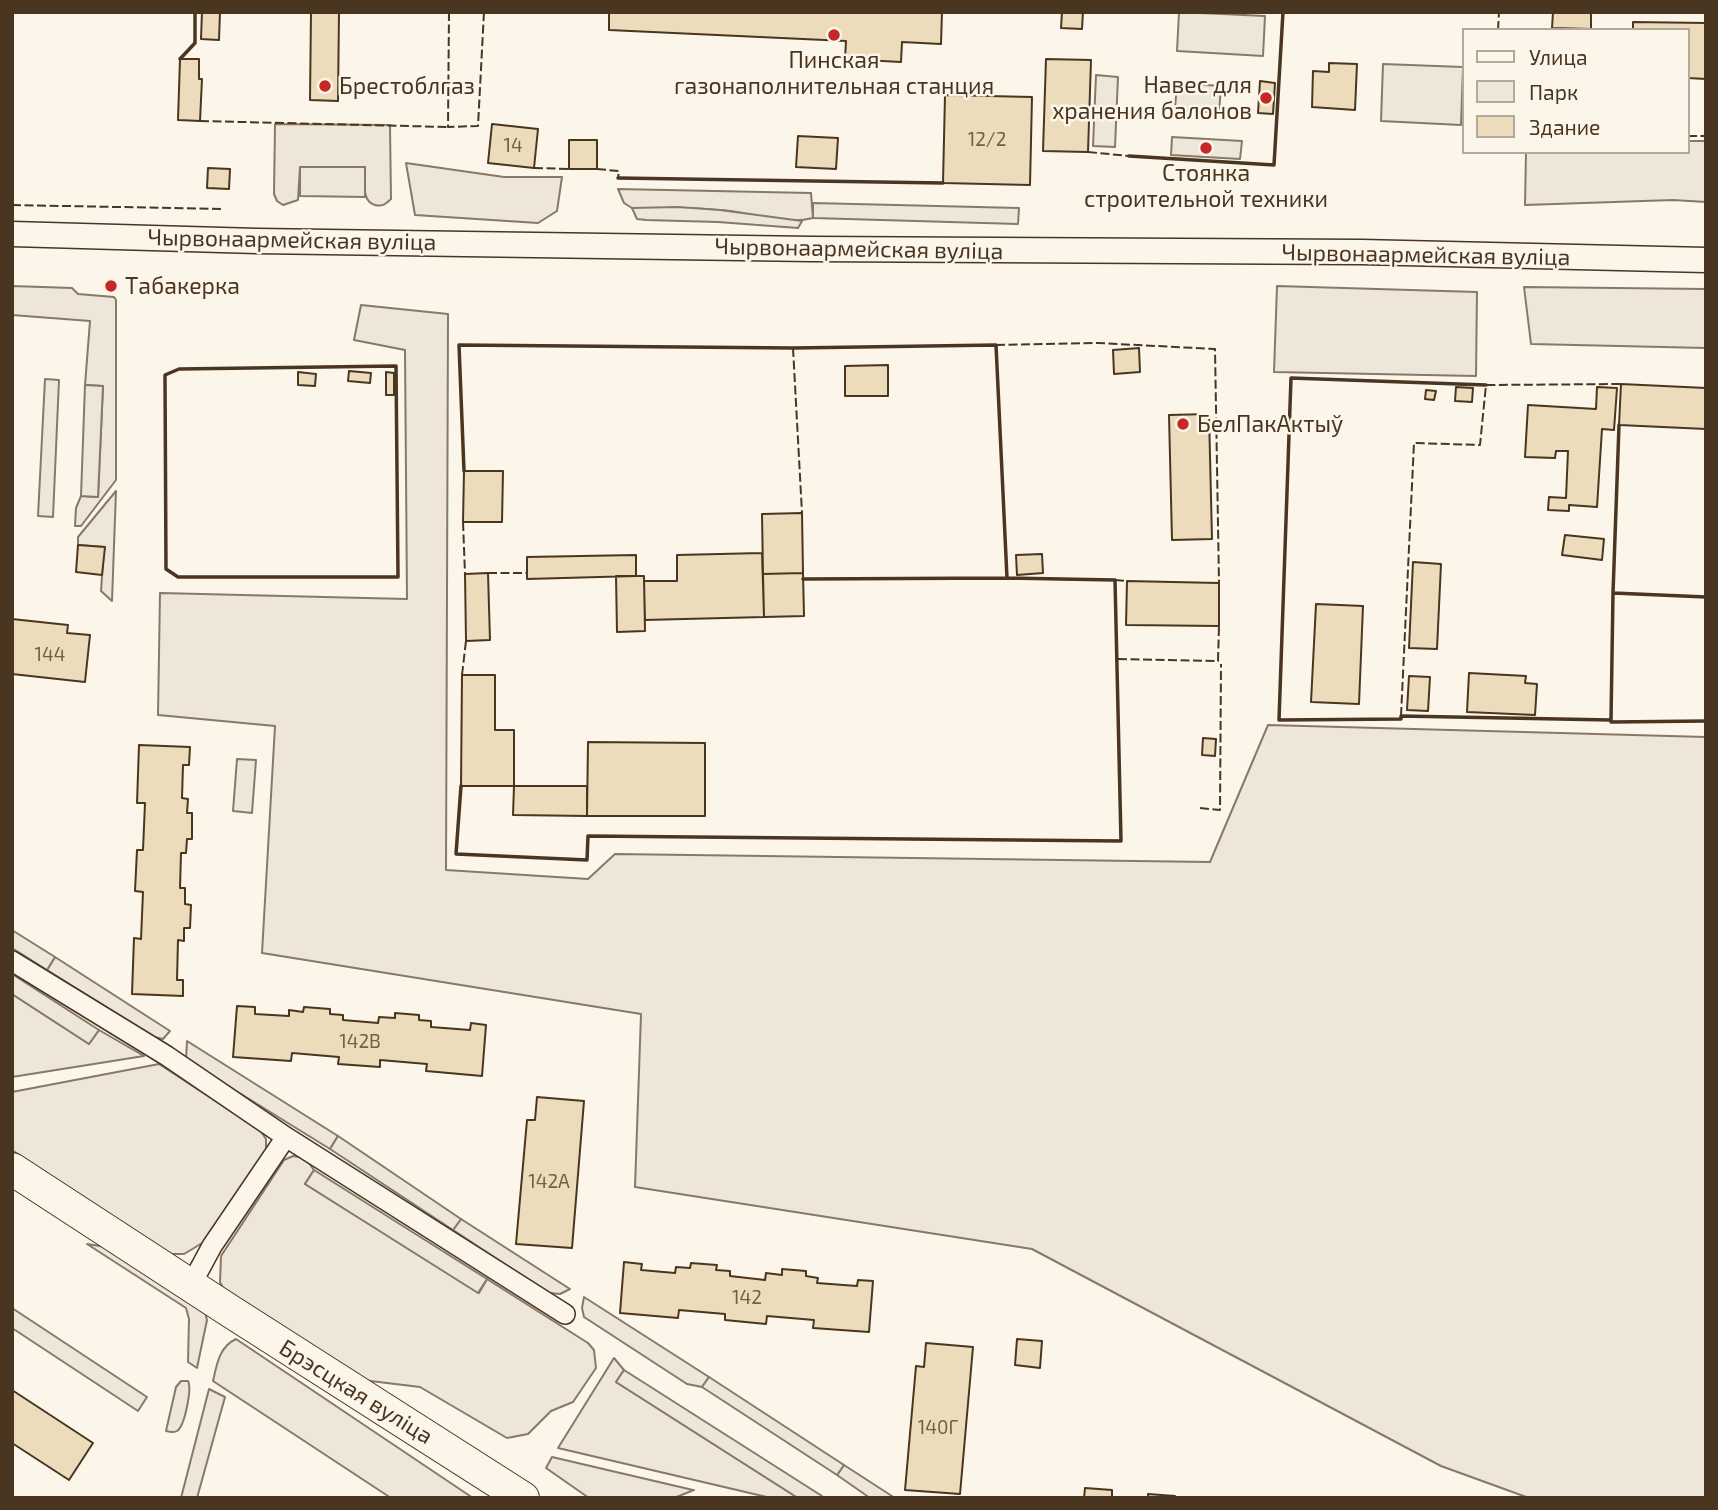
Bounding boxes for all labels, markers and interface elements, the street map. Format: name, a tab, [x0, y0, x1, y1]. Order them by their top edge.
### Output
marker: Пинская газонаполнительная станция	[826, 27, 842, 43]
legend	[1462, 28, 1690, 154]
text: Улица	[1529, 44, 1588, 69]
place label: Пинская газонаполнительная станция	[674, 46, 994, 100]
place label: Навес для хранения балонов	[1052, 71, 1252, 125]
place label: Брестоблгаз	[339, 72, 475, 100]
marker: Брестоблгаз	[317, 78, 333, 94]
text: Парк	[1529, 79, 1578, 104]
marker: Навес для хранения балонов	[1258, 90, 1274, 106]
text: Здание	[1529, 114, 1600, 139]
house number: 12/2	[968, 129, 1006, 151]
house number: 14	[503, 135, 523, 157]
marker: Стоянка строительной техники	[1198, 140, 1214, 156]
place label: Стоянка строительной техники	[1084, 159, 1328, 213]
street label: Чырвонаармейская вуліца	[148, 224, 436, 256]
street label: Чырвонаармейская вуліца	[715, 233, 1003, 265]
street label: Чырвонаармейская вуліца	[1282, 239, 1570, 271]
place label: Табакерка	[125, 272, 240, 300]
marker: Табакерка	[103, 278, 119, 294]
place label: БелПакАктыў	[1197, 410, 1343, 438]
marker: БелПакАктыў	[1175, 416, 1191, 432]
house number: 144	[35, 644, 65, 666]
house number: 142В	[339, 1031, 381, 1053]
house number: 142А	[528, 1171, 570, 1193]
house number: 142	[732, 1287, 762, 1309]
street label: Брэсцкая вуліца	[274, 1334, 438, 1450]
house number: 140Г	[918, 1417, 958, 1439]

